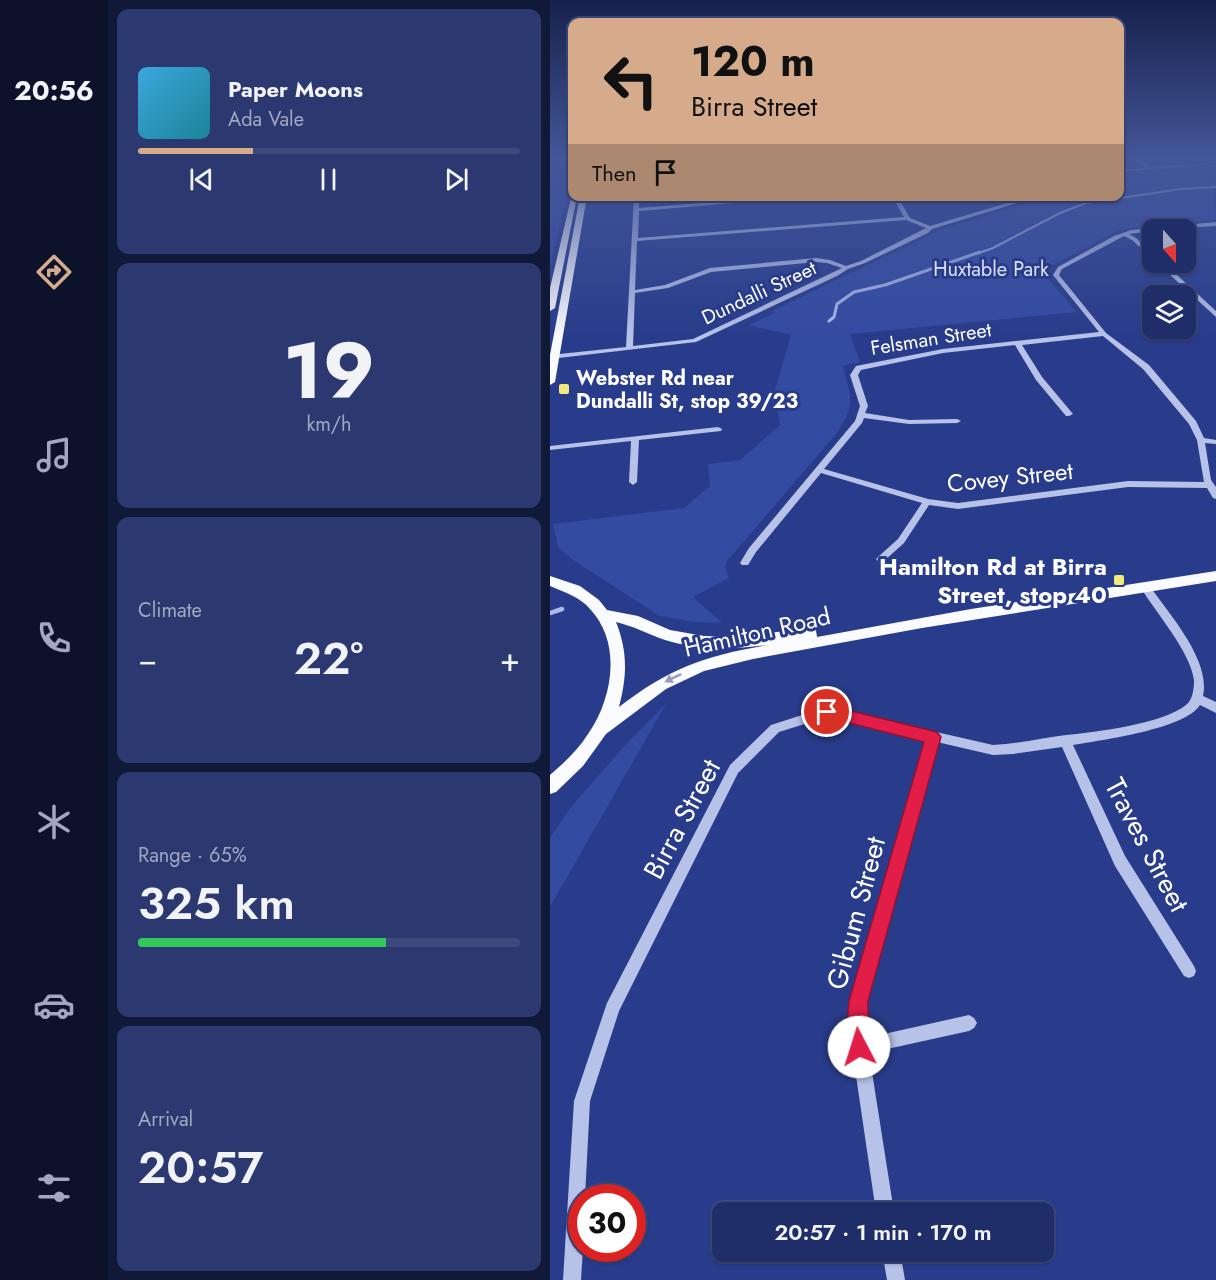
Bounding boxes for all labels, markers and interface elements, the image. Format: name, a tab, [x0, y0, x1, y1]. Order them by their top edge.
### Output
text: 120 m	[691, 31, 815, 92]
icon: left	[592, 42, 670, 120]
text: 20:56	[14, 71, 94, 110]
text: Paper Moons	[228, 73, 363, 105]
text: Birra Street	[691, 87, 817, 126]
text: Ada Vale	[228, 105, 304, 134]
icon: arrive	[649, 156, 682, 189]
text: Then	[592, 157, 637, 189]
icon: previous	[185, 163, 218, 196]
icon: pause	[312, 163, 345, 196]
icon: next	[440, 163, 473, 196]
north arrow	[1142, 219, 1196, 273]
map controls	[1142, 219, 1196, 339]
icon: directions	[33, 251, 75, 293]
street label: Dundalli Street	[697, 254, 821, 332]
park label: Huxtable Park	[933, 255, 1049, 284]
button: layers	[1142, 285, 1196, 339]
text: 19	[283, 315, 375, 427]
street label: Felsman Street	[869, 315, 994, 363]
place label: Webster Rd near Dundalli St, stop 39/23	[576, 364, 798, 416]
marker: Webster Rd near Dundalli St, stop 39/23	[557, 382, 571, 396]
text: km/h	[306, 410, 352, 439]
icon: music	[33, 434, 75, 476]
street label: Covey Street	[945, 453, 1075, 501]
place label: Hamilton Rd at Birra Street, stop 40	[879, 549, 1107, 612]
marker: Hamilton Rd at Birra Street, stop 40	[1112, 573, 1126, 587]
text: Climate	[138, 596, 202, 625]
street label: Hamilton Road	[680, 598, 834, 666]
icon: phone	[33, 617, 75, 659]
text: 22°	[294, 626, 363, 691]
text: −	[138, 636, 157, 683]
text: +	[500, 636, 520, 683]
one-way arrow	[664, 673, 681, 682]
pin	[801, 686, 852, 737]
icon: arrive	[810, 695, 843, 728]
street label: Birra Street	[633, 751, 731, 886]
street label: Traves Street	[1095, 771, 1200, 920]
icon: climate	[33, 801, 75, 843]
street label: Gibum Street	[816, 832, 896, 994]
text: Range · 65%	[138, 841, 247, 870]
text: 325 km	[138, 871, 295, 936]
icon: car	[33, 984, 75, 1026]
position arrow	[827, 1015, 891, 1079]
text: Arrival	[138, 1105, 193, 1134]
text: 20:57	[138, 1135, 263, 1200]
icon: filters	[33, 1167, 75, 1209]
speed limit sign: 30	[568, 1184, 646, 1262]
text: 20:57 · 1 min · 170 m	[774, 1216, 992, 1248]

